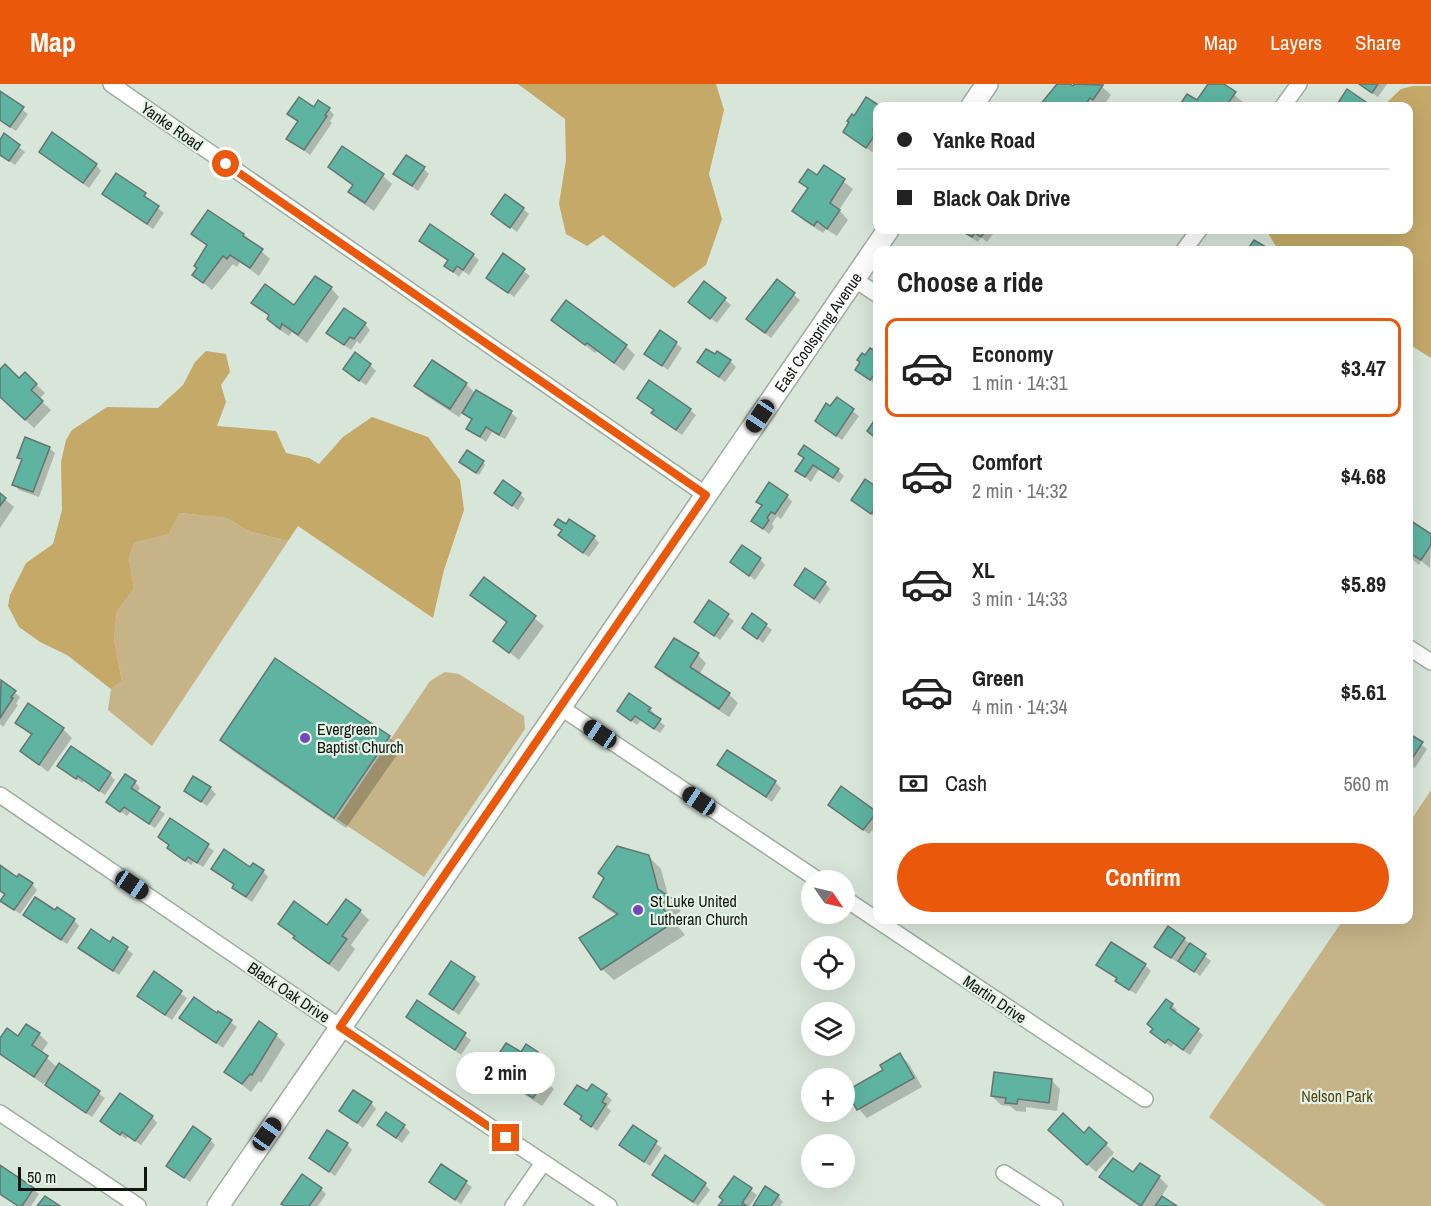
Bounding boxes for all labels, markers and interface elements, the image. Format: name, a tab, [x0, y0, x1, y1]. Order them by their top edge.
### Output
text: Map	[30, 23, 76, 61]
text: Map	[1204, 28, 1237, 57]
text: Layers	[1270, 28, 1322, 57]
text: Share	[1355, 28, 1401, 57]
street label: Yanke Road	[137, 97, 207, 155]
text: Yanke Road	[933, 125, 1035, 155]
route start	[212, 150, 239, 177]
text: Black Oak Drive	[933, 183, 1070, 213]
text: Choose a ride	[897, 264, 1043, 300]
street label: East Coolspring Avenue	[769, 268, 867, 396]
text: Economy	[972, 339, 1053, 369]
icon: car	[900, 341, 954, 395]
text: $3.47	[1341, 353, 1386, 383]
text: 1 min · 14:31	[972, 369, 1068, 396]
car	[742, 396, 778, 436]
text: Comfort	[972, 447, 1042, 477]
icon: car	[900, 449, 954, 503]
text: $4.68	[1341, 461, 1386, 491]
text: 2 min · 14:32	[972, 477, 1068, 504]
text: XL	[972, 555, 995, 585]
icon: car	[900, 557, 954, 611]
text: $5.89	[1341, 569, 1386, 599]
text: 3 min · 14:33	[972, 585, 1068, 612]
text: Green	[972, 663, 1024, 693]
icon: car	[900, 665, 954, 719]
text: $5.61	[1341, 677, 1386, 707]
text: 4 min · 14:34	[972, 693, 1068, 720]
car	[580, 716, 620, 752]
place label: Evergreen Baptist Church	[317, 718, 404, 758]
marker: Evergreen Baptist Church	[298, 731, 312, 745]
icon: cash	[897, 767, 930, 800]
text: Cash	[945, 768, 987, 798]
text: 560 m	[1343, 770, 1389, 797]
car	[679, 783, 719, 819]
button: Confirm	[897, 843, 1389, 912]
car	[112, 867, 152, 903]
north arrow	[801, 870, 855, 924]
map controls	[801, 870, 855, 1188]
place label: St Luke United Lutheran Church	[650, 890, 748, 930]
marker: St Luke United Lutheran Church	[631, 903, 645, 917]
button: locate	[801, 936, 855, 990]
street label: Black Oak Drive	[244, 956, 334, 1028]
street label: Martin Drive	[959, 970, 1031, 1028]
button: layers	[801, 1002, 855, 1056]
callout: 2 min	[456, 1051, 556, 1093]
text: 2 min	[484, 1059, 527, 1086]
button: +	[801, 1068, 855, 1122]
park label: Nelson Park	[1301, 1085, 1373, 1107]
car	[249, 1114, 285, 1154]
route end	[492, 1124, 519, 1151]
button: −	[801, 1134, 855, 1188]
scale bar	[18, 1164, 147, 1192]
text: 50 m	[27, 1166, 56, 1188]

